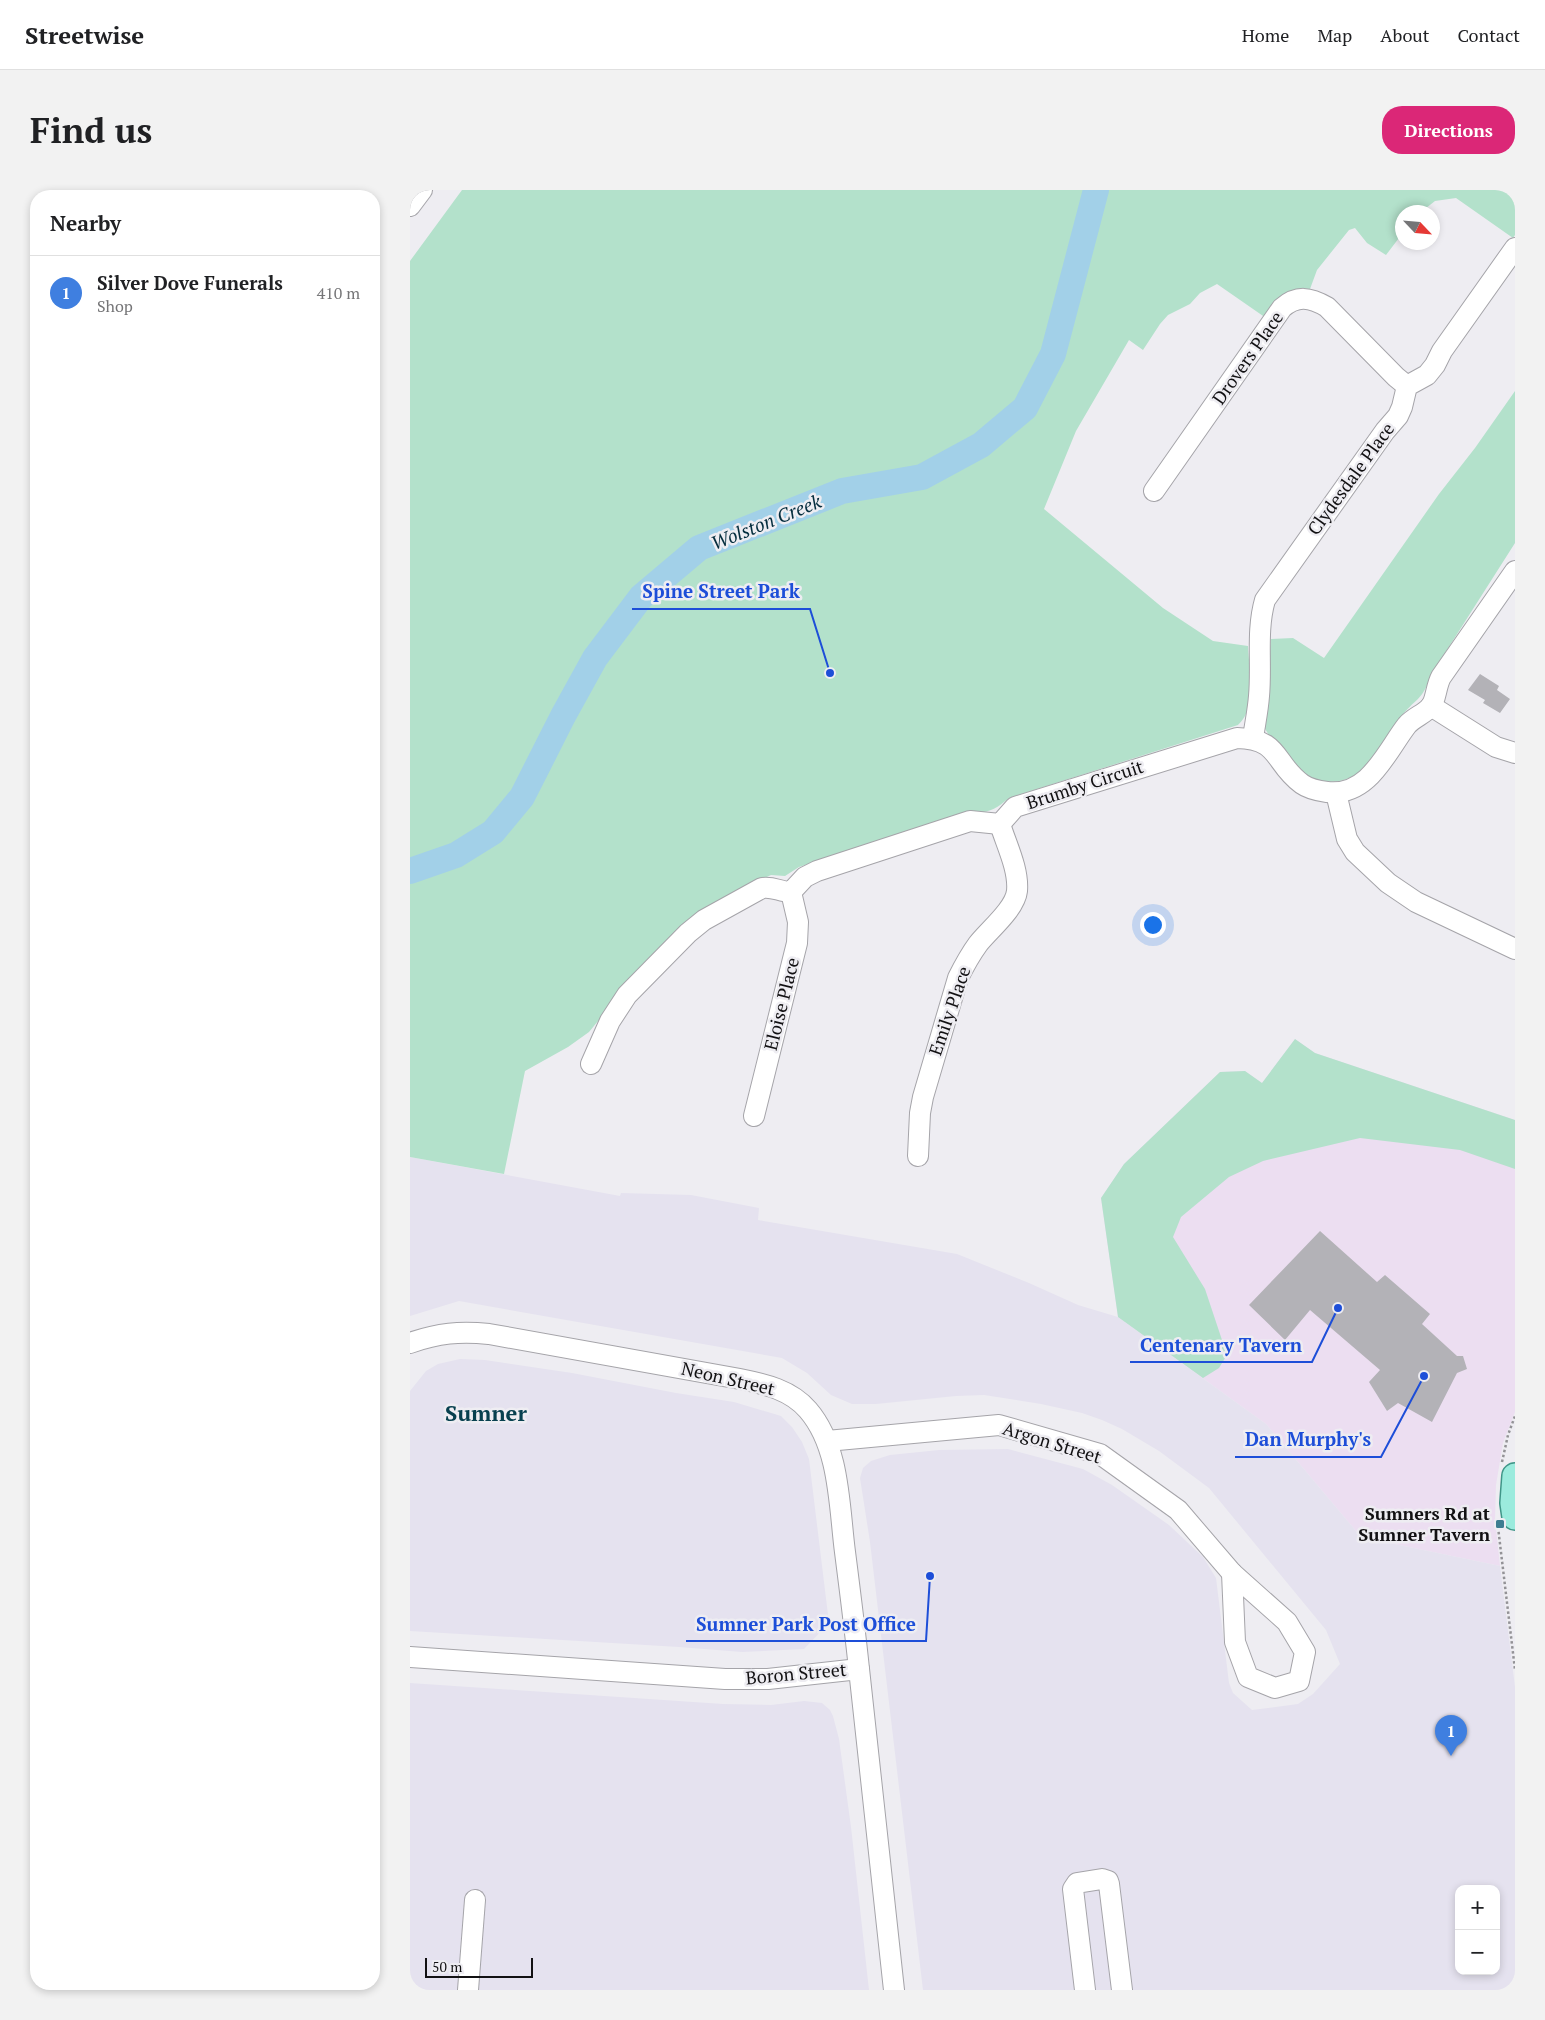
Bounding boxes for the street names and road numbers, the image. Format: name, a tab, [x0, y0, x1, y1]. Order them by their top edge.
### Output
street label: Drovers Place	[1206, 306, 1288, 409]
street label: Clydesdale Place	[1301, 417, 1399, 539]
street label: Brumby Circuit	[1023, 754, 1146, 814]
street label: Eloise Place	[758, 955, 804, 1053]
street label: Emily Place	[923, 963, 975, 1058]
street label: Neon Street	[679, 1356, 778, 1401]
street label: Argon Street	[1000, 1416, 1105, 1468]
street label: Boron Street	[745, 1657, 848, 1689]

